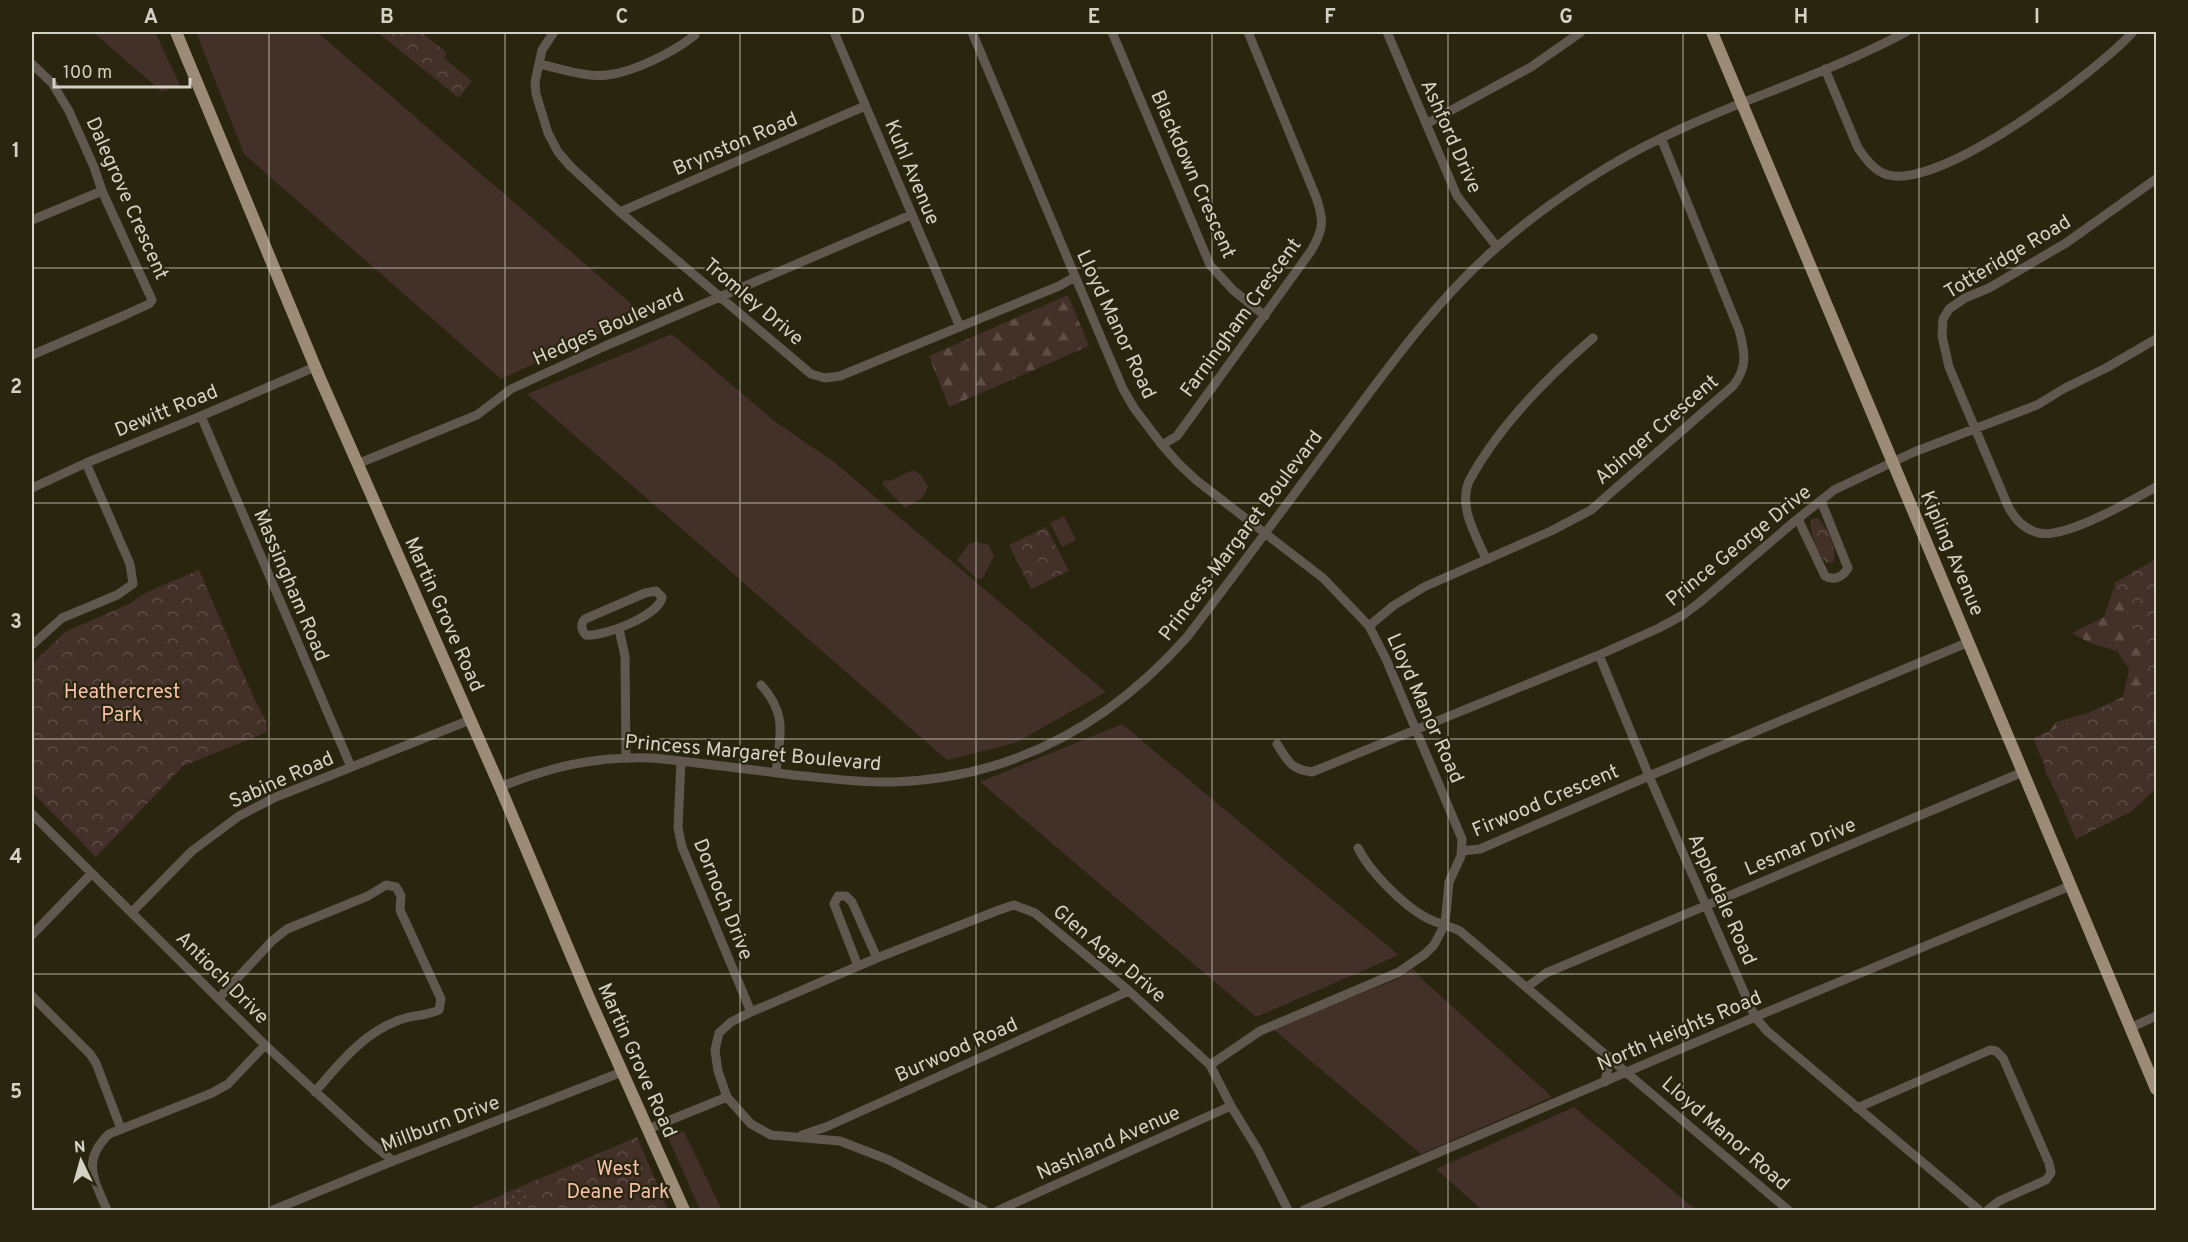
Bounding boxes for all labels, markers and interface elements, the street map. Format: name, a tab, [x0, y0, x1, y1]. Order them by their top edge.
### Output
text: A	[144, 5, 158, 31]
text: B	[380, 5, 394, 31]
text: C	[616, 5, 628, 31]
text: D	[851, 5, 865, 31]
text: E	[1088, 5, 1100, 31]
text: F	[1324, 5, 1336, 31]
text: G	[1559, 5, 1573, 31]
text: H	[1794, 5, 1808, 31]
text: I	[2034, 5, 2040, 31]
scale bar	[54, 51, 190, 89]
text: 100 m	[63, 62, 112, 85]
street label: Ashford Drive	[1413, 76, 1487, 198]
street label: Blackdown Crescent	[1143, 87, 1241, 263]
street label: Brynston Road	[669, 107, 802, 183]
street label: Dalegrove Crescent	[79, 114, 174, 284]
street label: Kuhl Avenue	[877, 116, 945, 229]
text: 1	[12, 139, 20, 165]
street label: Totteridge Road	[1940, 210, 2076, 306]
street label: Farningham Crescent	[1175, 233, 1308, 403]
street label: Lloyd Manor Road	[1069, 246, 1161, 404]
street label: Tromley Drive	[697, 253, 808, 352]
street label: Hedges Boulevard	[529, 283, 688, 373]
street label: Abinger Crescent	[1590, 370, 1725, 491]
text: 2	[10, 375, 22, 401]
street label: Dewitt Road	[111, 379, 222, 444]
street label: Princess Margaret Boulevard	[1154, 426, 1329, 647]
street label: Prince George Drive	[1661, 480, 1817, 613]
street label: Kipling Avenue	[1913, 487, 1989, 620]
street label: Massingham Road	[246, 506, 334, 666]
street label: Martin Grove Road	[397, 533, 489, 696]
text: 3	[10, 610, 22, 636]
street label: Lloyd Manor Road	[1379, 630, 1469, 788]
park label: Heathercrest Park	[64, 680, 180, 729]
street label: Princess Margaret Boulevard	[623, 730, 882, 778]
street label: Sabine Road	[225, 746, 338, 816]
street label: Firwood Crescent	[1469, 759, 1623, 844]
street label: Lesmar Drive	[1741, 813, 1861, 883]
street label: Appledale Road	[1681, 830, 1762, 970]
street label: Dornoch Drive	[686, 835, 758, 964]
text: 4	[10, 845, 22, 871]
street label: Glen Agar Drive	[1047, 899, 1171, 1010]
street label: Antioch Drive	[169, 926, 274, 1031]
street label: Martin Grove Road	[590, 979, 682, 1142]
street label: North Heights Road	[1594, 985, 1766, 1078]
street label: Burwood Road	[891, 1012, 1022, 1089]
street label: Lloyd Manor Road	[1655, 1072, 1794, 1197]
text: 5	[10, 1080, 22, 1106]
street label: Millburn Drive	[378, 1090, 504, 1159]
street label: Nashland Avenue	[1033, 1101, 1185, 1187]
north arrow	[51, 1131, 111, 1191]
text: N	[73, 1138, 86, 1159]
park label: West Deane Park	[566, 1157, 670, 1206]

